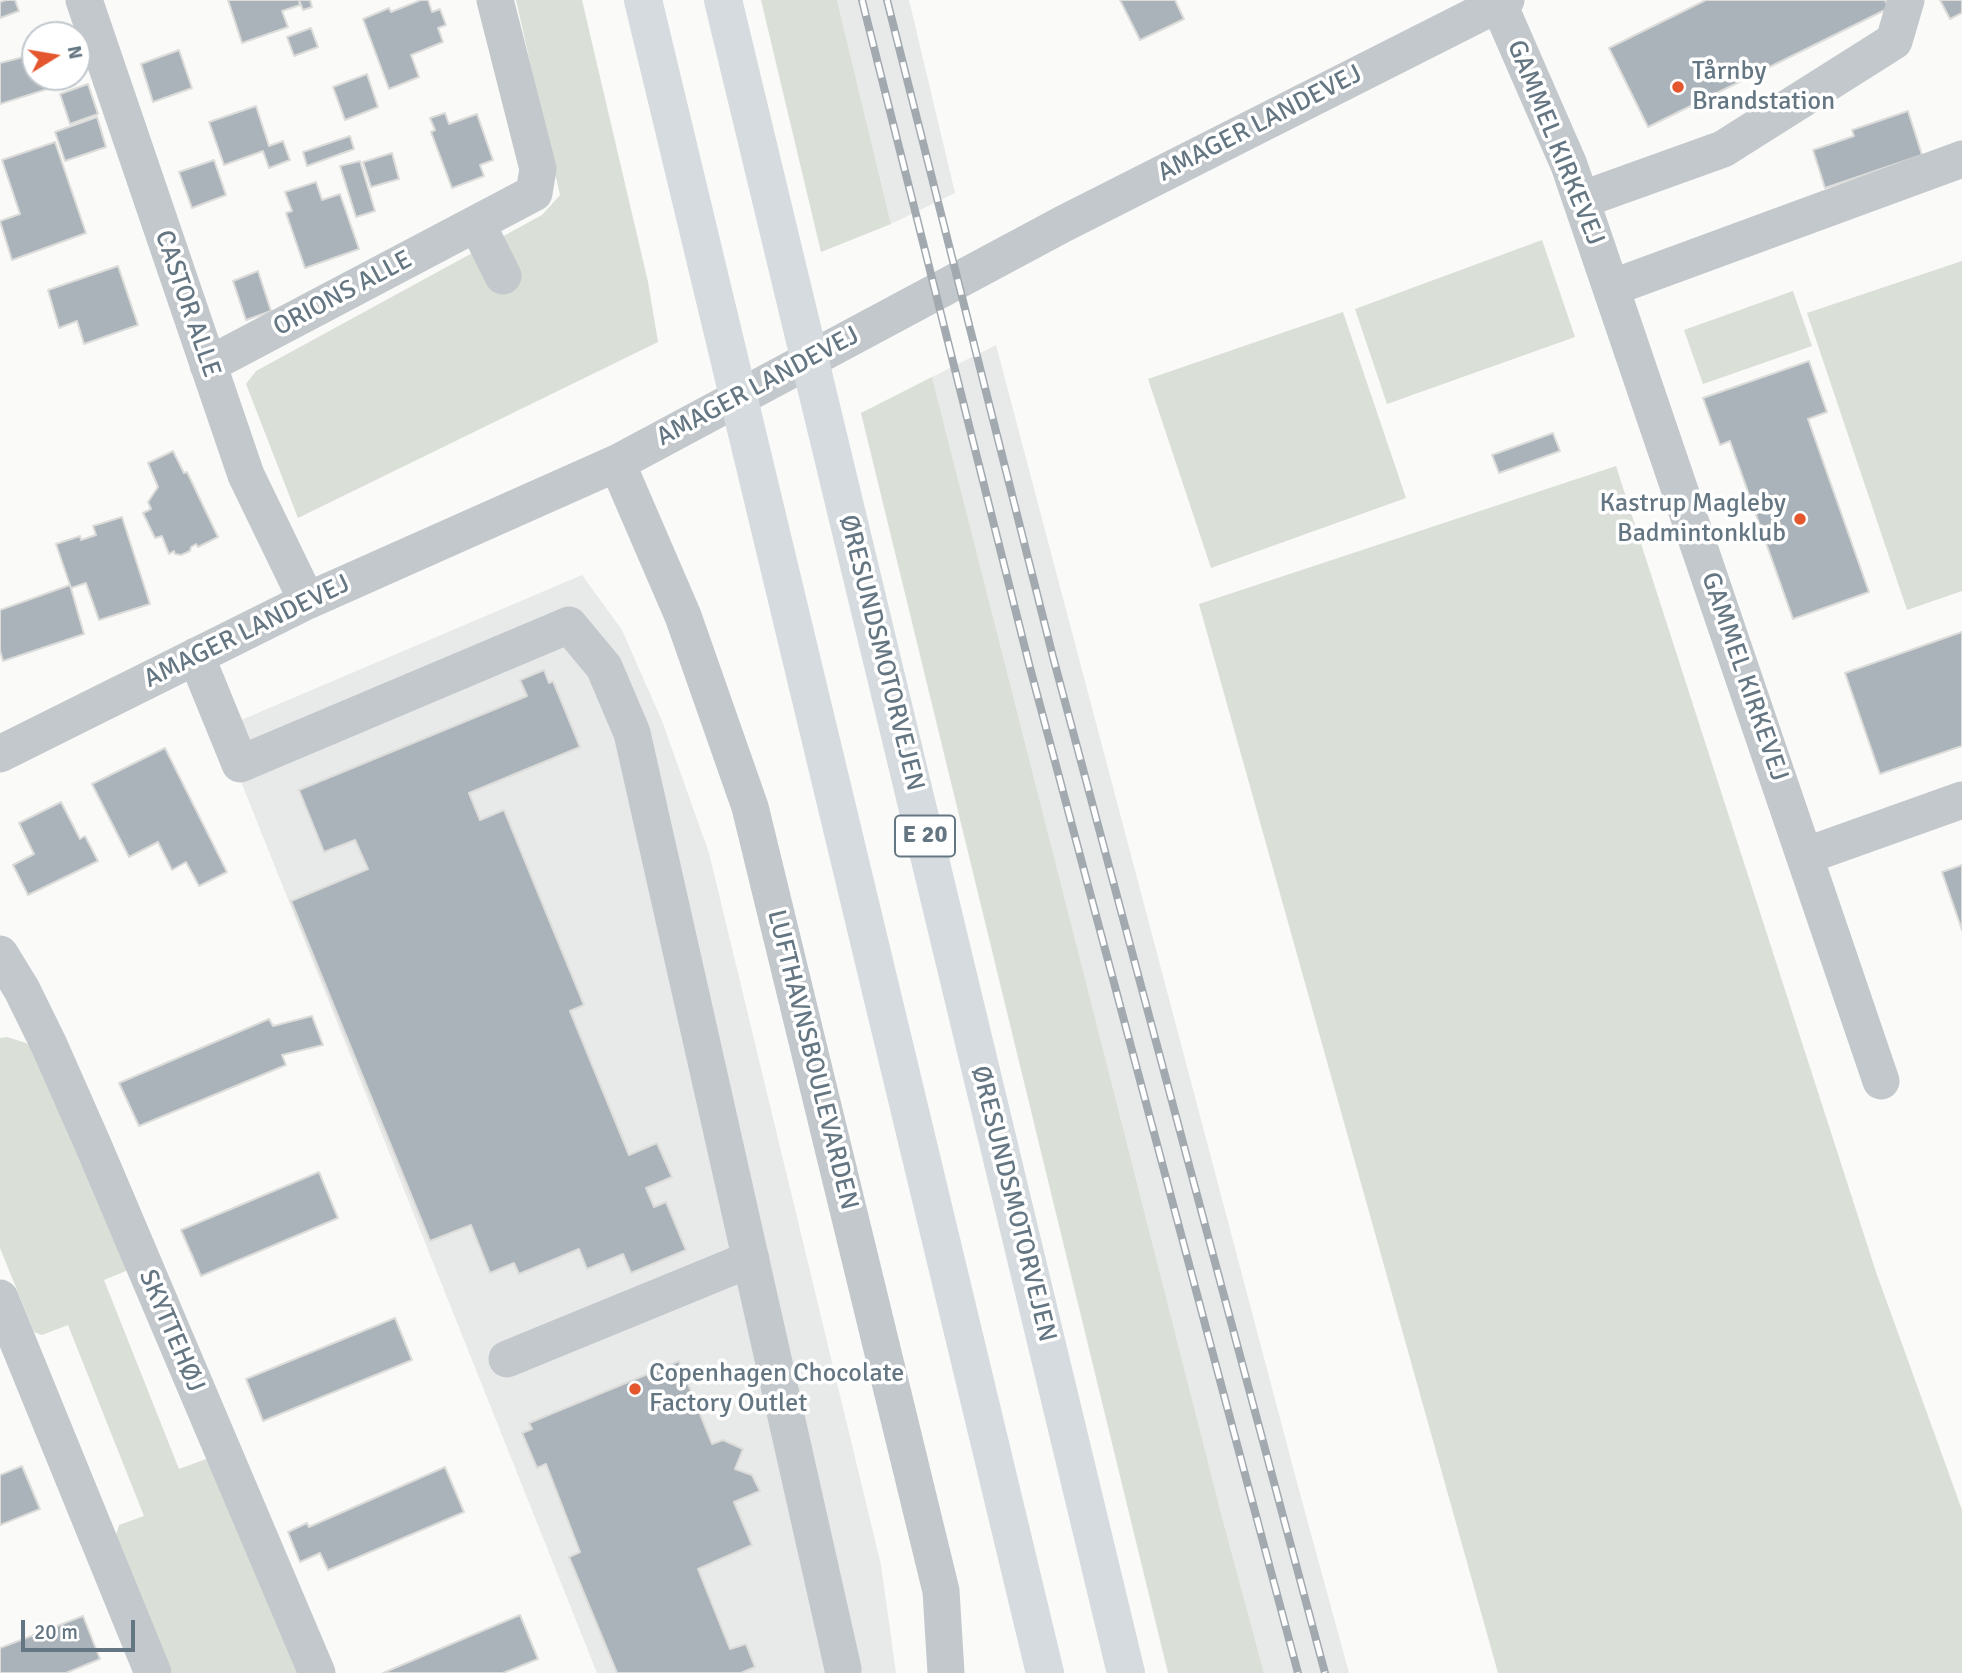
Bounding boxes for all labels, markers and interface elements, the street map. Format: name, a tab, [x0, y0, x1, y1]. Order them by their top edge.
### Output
north arrow	[21, 21, 91, 91]
street label: GAMMEL KIRKEVEJ	[1500, 36, 1610, 250]
text: N	[62, 44, 88, 61]
place label: Tårnby Brandstation	[1692, 56, 1835, 118]
street label: AMAGER LANDEVEJ	[1153, 59, 1367, 189]
marker: Tårnby Brandstation	[1670, 79, 1686, 95]
street label: CASTOR ALLE	[147, 227, 227, 381]
street label: ORIONS ALLE	[268, 244, 418, 344]
street label: AMAGER LANDEVEJ	[651, 320, 865, 454]
place label: Kastrup Magleby Badmintonklub	[1600, 488, 1786, 550]
marker: Kastrup Magleby Badmintonklub	[1792, 511, 1808, 527]
street label: ØRESUNDSMOTORVEJEN	[832, 512, 930, 794]
street label: AMAGER LANDEVEJ	[139, 569, 355, 695]
street label: GAMMEL KIRKEVEJ	[1694, 569, 1794, 785]
road number: E 20	[895, 816, 955, 856]
street label: LUFTHAVNSBOULEVARDEN	[760, 907, 864, 1213]
street label: ØRESUNDSMOTORVEJEN	[964, 1063, 1062, 1345]
street label: SKYTTEHØJ	[131, 1265, 211, 1397]
place label: Copenhagen Chocolate Factory Outlet	[649, 1358, 904, 1420]
marker: Copenhagen Chocolate Factory Outlet	[627, 1381, 643, 1397]
scale bar	[24, 1606, 138, 1650]
text: 20 m	[34, 1619, 78, 1645]

